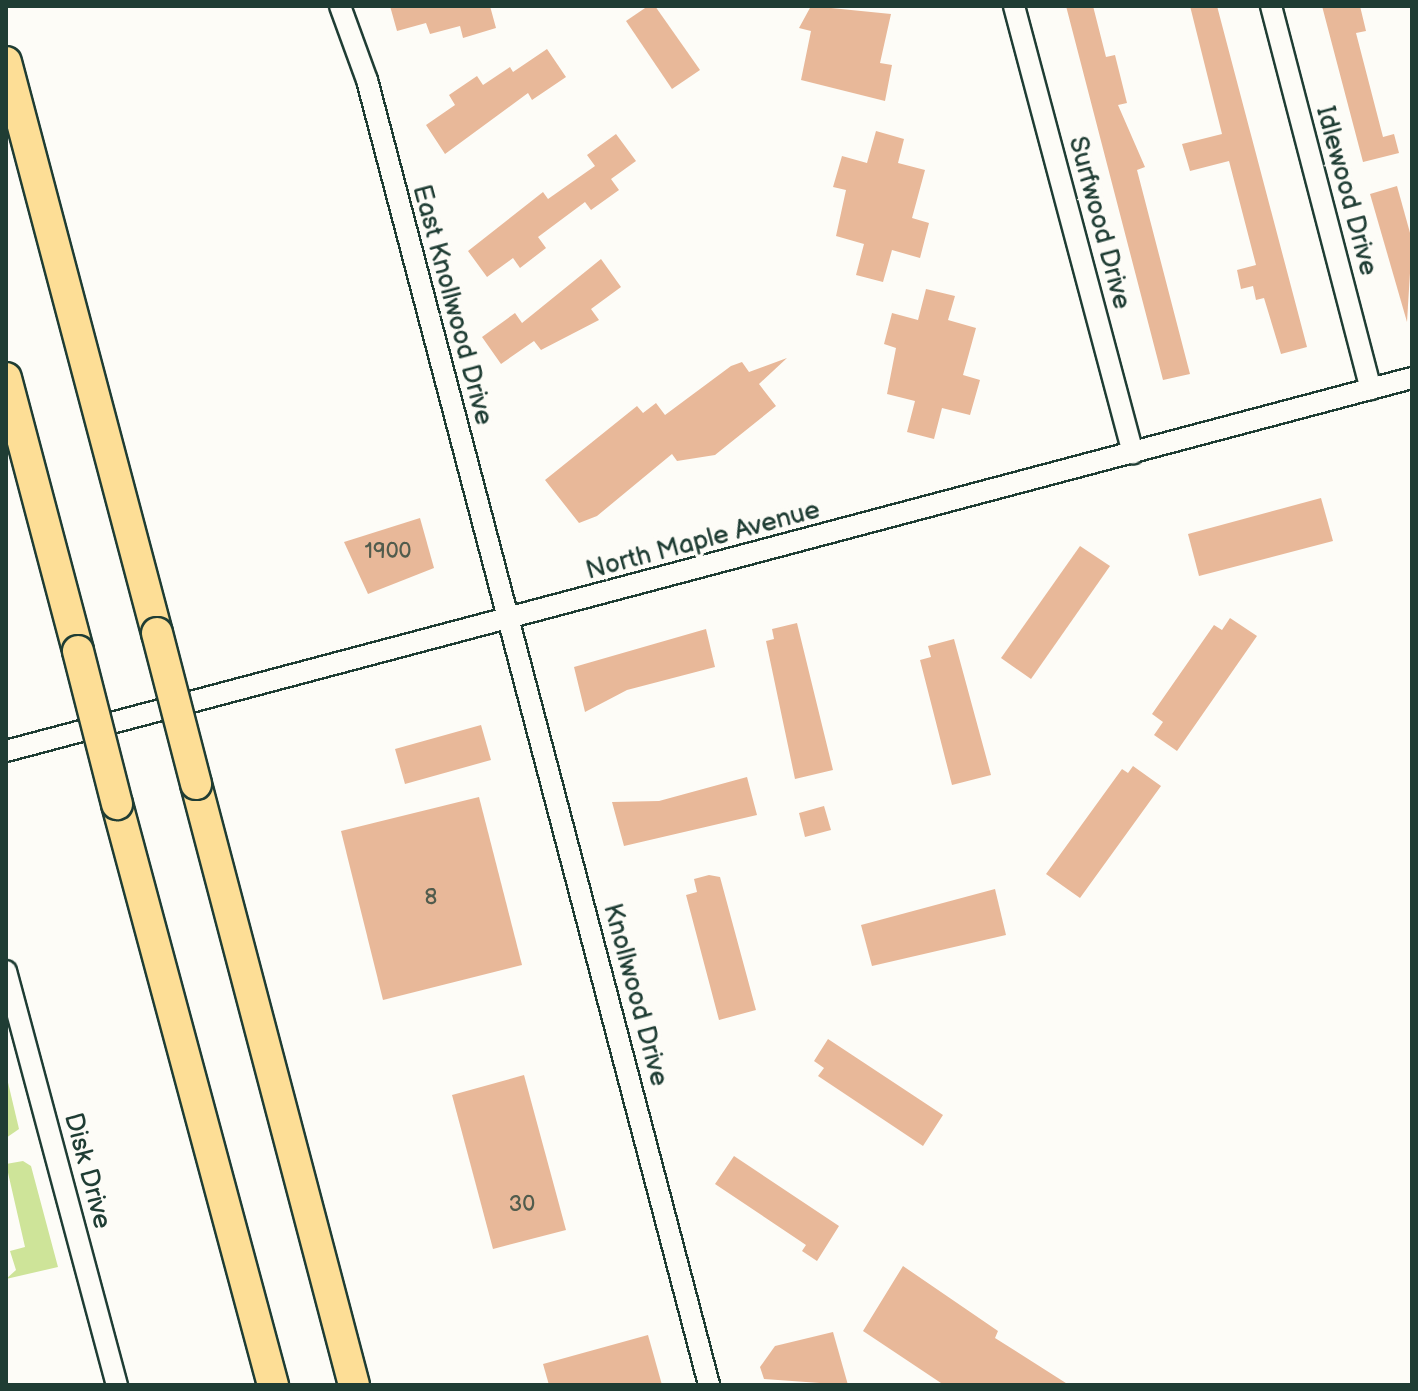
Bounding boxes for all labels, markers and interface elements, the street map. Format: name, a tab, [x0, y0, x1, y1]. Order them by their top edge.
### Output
street label: Idlewood Drive	[1308, 103, 1384, 279]
street label: Surfwood Drive	[1061, 133, 1137, 313]
street label: East Knollwood Drive	[405, 181, 499, 429]
street label: North Maple Avenue	[583, 495, 823, 587]
house number: 1900	[364, 539, 412, 565]
house number: 8	[425, 885, 437, 911]
street label: Knollwood Drive	[596, 900, 674, 1090]
street label: Disk Drive	[57, 1110, 117, 1232]
house number: 30	[509, 1192, 535, 1218]

